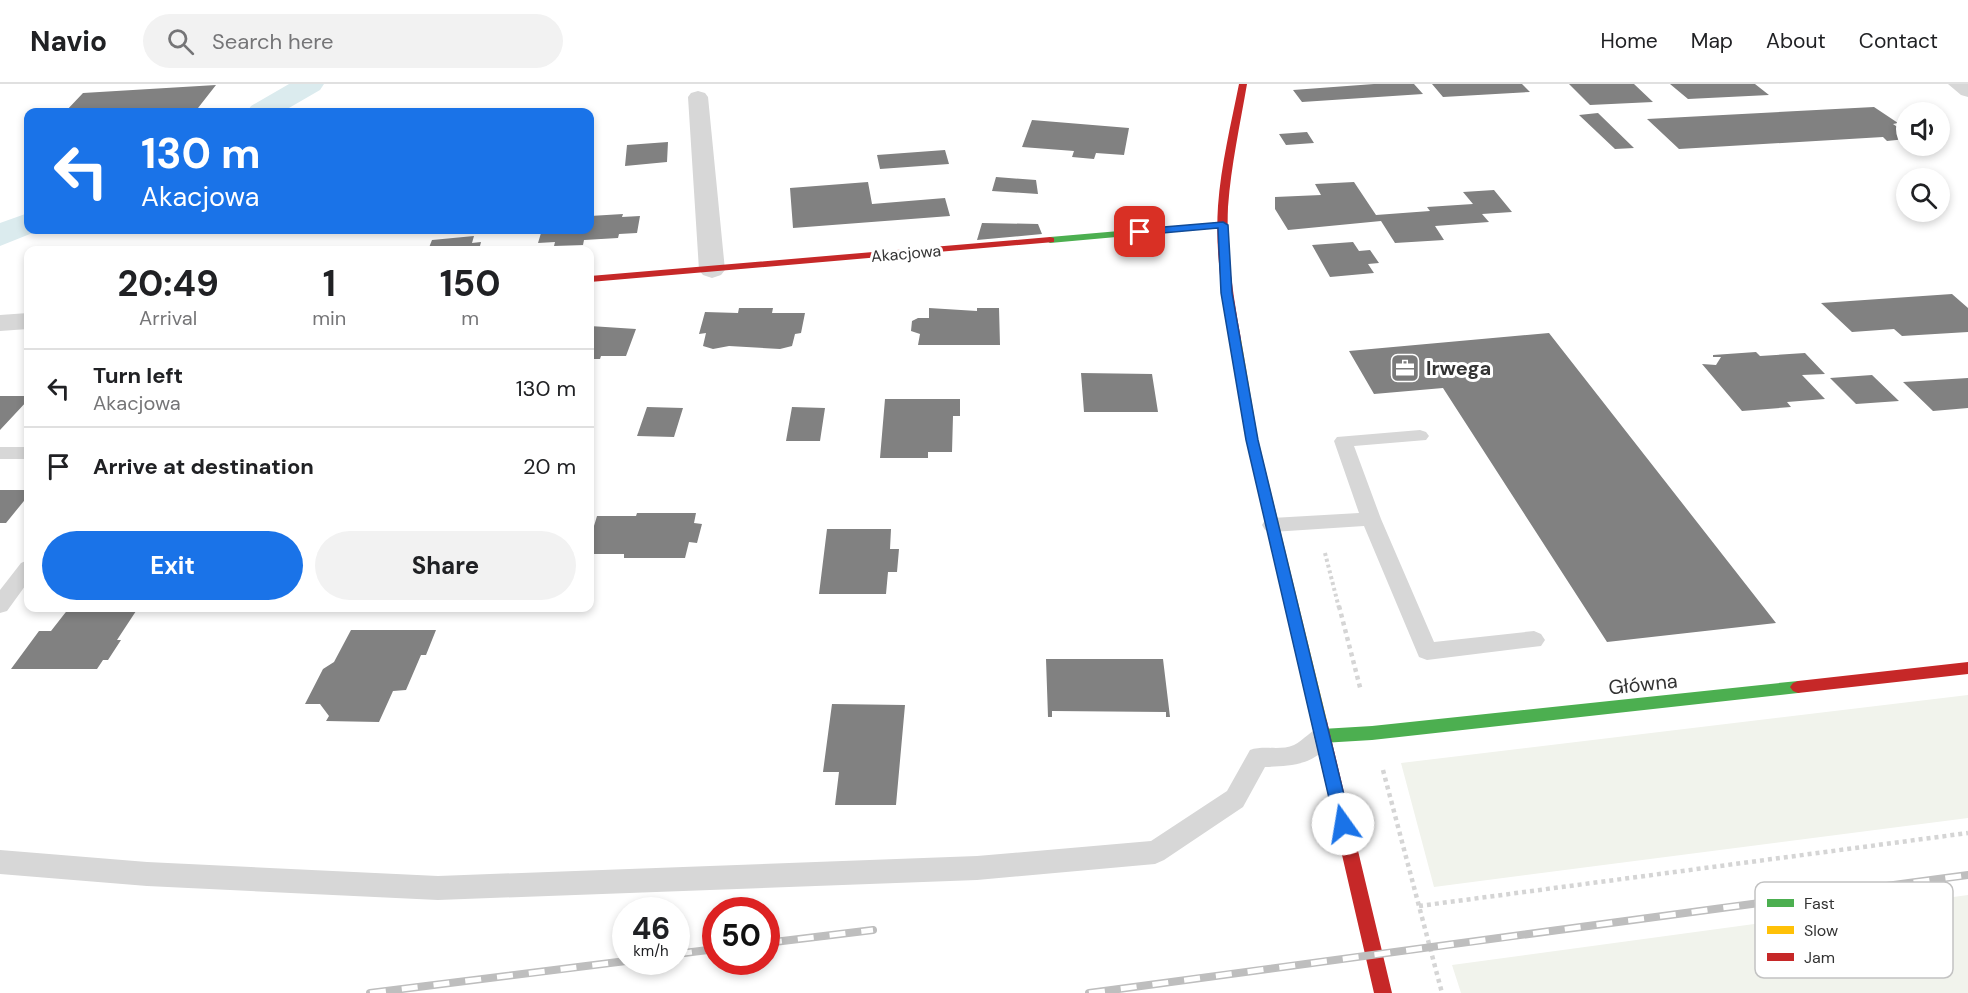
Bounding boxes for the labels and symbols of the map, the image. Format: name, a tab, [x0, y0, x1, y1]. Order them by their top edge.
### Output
pin	[1114, 206, 1165, 257]
street label: Akacjowa	[870, 240, 942, 267]
office icon: Irwega	[1389, 352, 1421, 384]
place label: Irwega	[1426, 355, 1491, 381]
street label: Główna	[1607, 667, 1679, 701]
position arrow	[1311, 792, 1375, 856]
legend	[1755, 882, 1953, 978]
text: Fast	[1804, 893, 1835, 914]
speed limit sign: 50	[702, 897, 780, 975]
text: Slow	[1804, 920, 1838, 941]
text: Jam	[1804, 947, 1835, 968]

